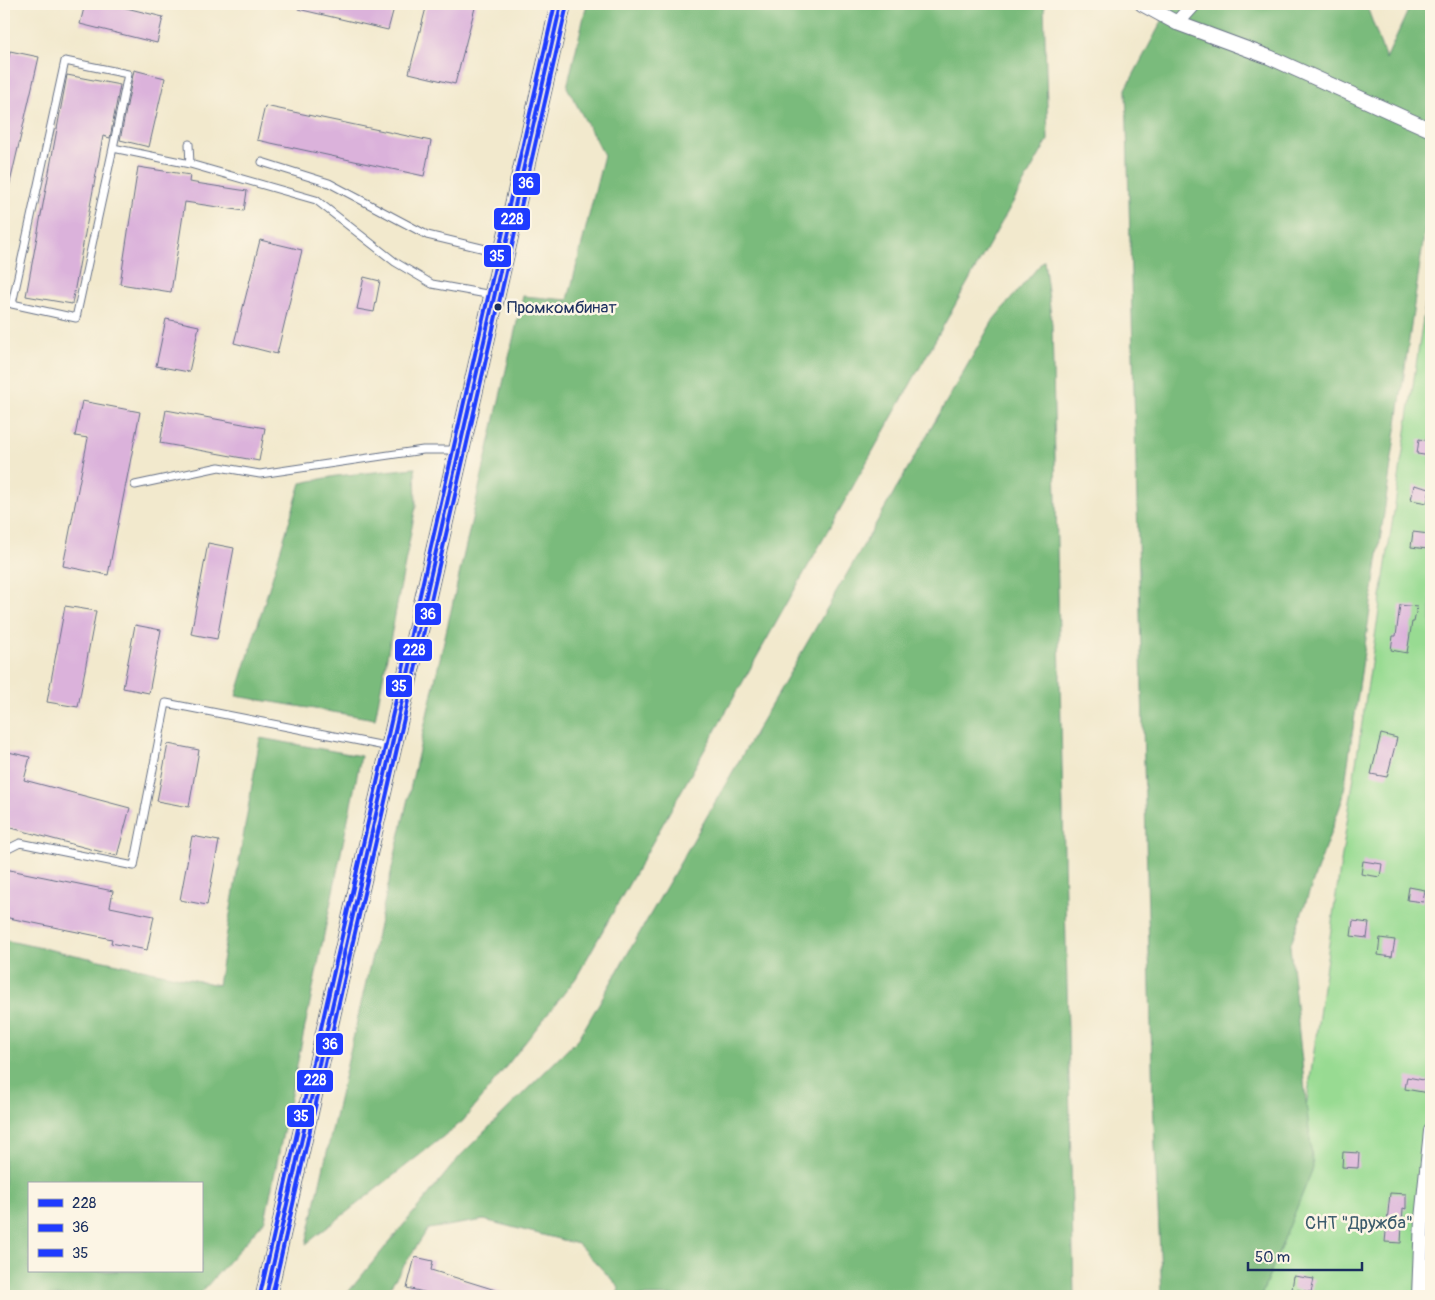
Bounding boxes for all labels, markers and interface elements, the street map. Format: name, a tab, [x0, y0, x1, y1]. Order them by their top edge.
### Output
line badge: 36	[512, 172, 541, 196]
text: 36	[518, 175, 534, 192]
line badge: 228	[493, 207, 531, 231]
text: 228	[501, 211, 523, 228]
line badge: 35	[483, 244, 512, 268]
text: 35	[489, 248, 505, 265]
place label: Промкомбинат	[507, 297, 617, 318]
marker: Промкомбинат	[493, 302, 503, 312]
line badge: 36	[414, 602, 442, 626]
text: 36	[420, 606, 436, 623]
line badge: 228	[394, 638, 433, 662]
text: 228	[403, 642, 425, 659]
line badge: 35	[385, 674, 413, 698]
text: 35	[391, 678, 407, 695]
line badge: 36	[315, 1032, 344, 1056]
text: 36	[322, 1036, 338, 1053]
line badge: 228	[296, 1069, 334, 1093]
text: 228	[304, 1072, 326, 1089]
line badge: 35	[286, 1104, 315, 1128]
text: 35	[293, 1108, 309, 1125]
legend	[28, 1182, 202, 1272]
text: 228	[72, 1194, 97, 1213]
park label: СНТ "Дружба"	[1305, 1212, 1413, 1235]
text: 36	[72, 1218, 89, 1237]
scale bar	[1248, 1240, 1361, 1272]
text: 35	[72, 1244, 89, 1263]
text: 50 m	[1255, 1248, 1290, 1267]

